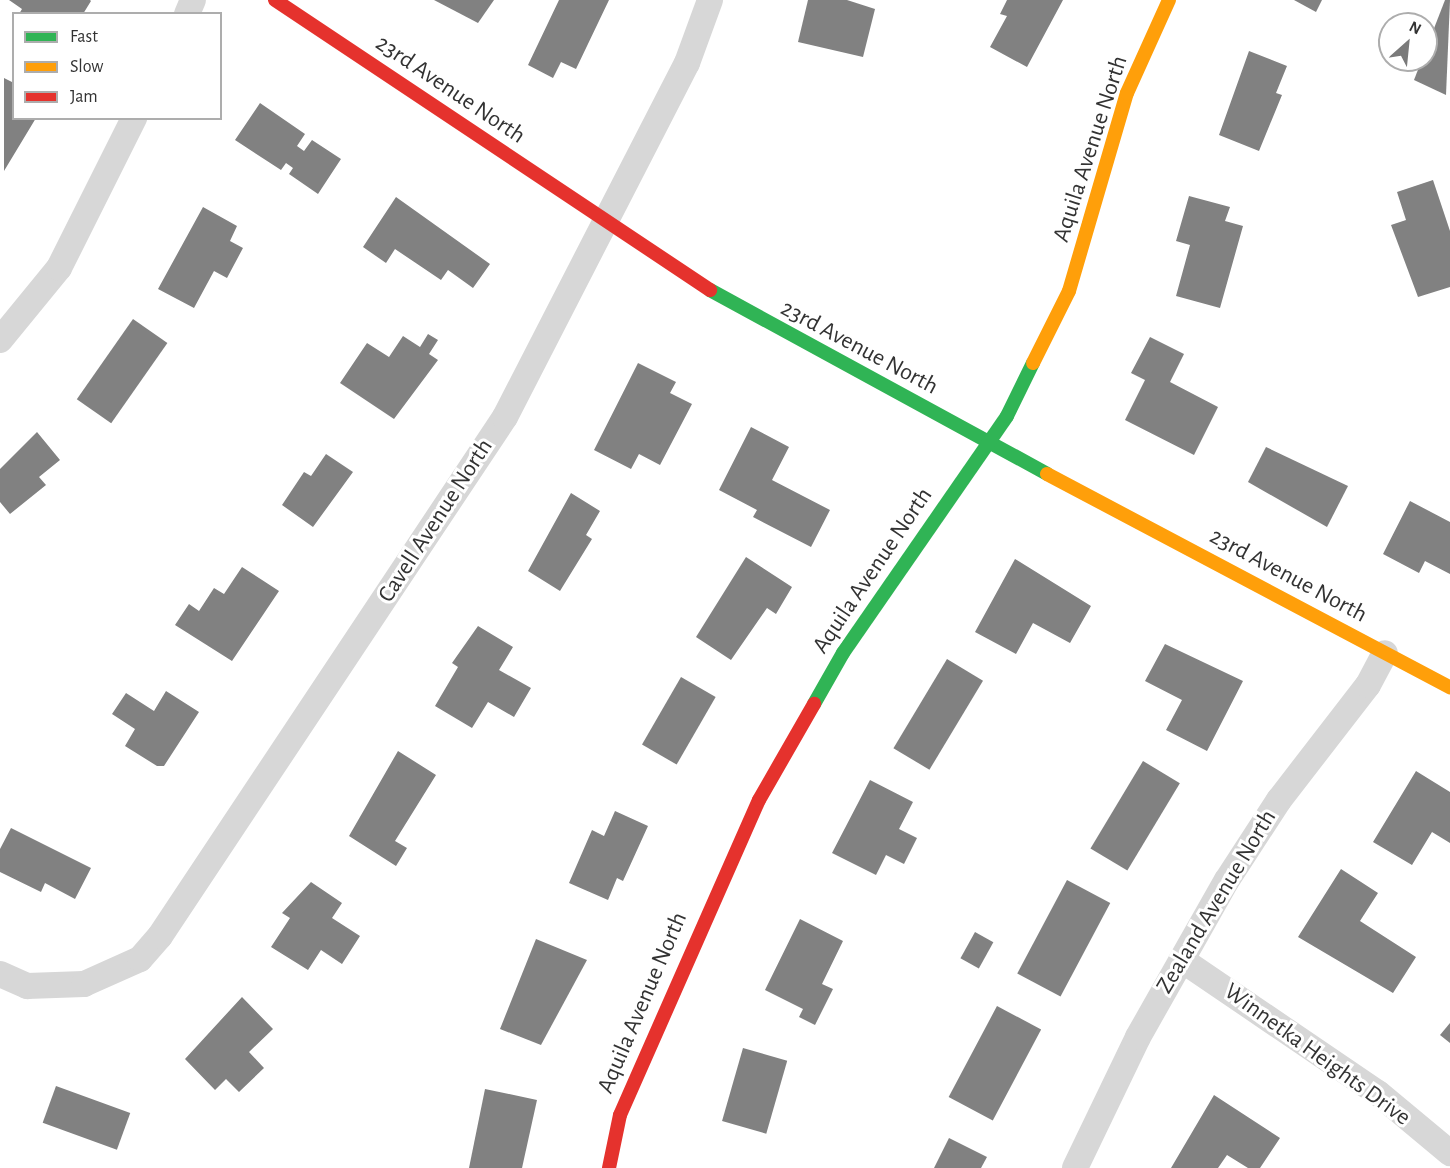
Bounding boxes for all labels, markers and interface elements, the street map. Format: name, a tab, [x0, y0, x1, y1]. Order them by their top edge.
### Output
legend	[12, 12, 222, 120]
north arrow	[1378, 12, 1438, 72]
text: N	[1407, 18, 1424, 37]
text: Fast	[70, 28, 98, 46]
street label: 23rd Avenue North	[370, 29, 530, 151]
street label: Aquila Avenue North	[1047, 52, 1135, 246]
text: Slow	[70, 58, 103, 76]
text: Jam	[70, 88, 98, 106]
street label: 23rd Avenue North	[775, 294, 943, 402]
street label: Cavell Avenue North	[372, 434, 500, 608]
street label: Aquila Avenue North	[807, 483, 939, 659]
street label: 23rd Avenue North	[1204, 522, 1372, 630]
street label: Zealand Avenue North	[1151, 805, 1283, 999]
street label: Aquila Avenue North	[592, 908, 694, 1098]
street label: Winnetka Heights Drive	[1218, 978, 1416, 1132]

